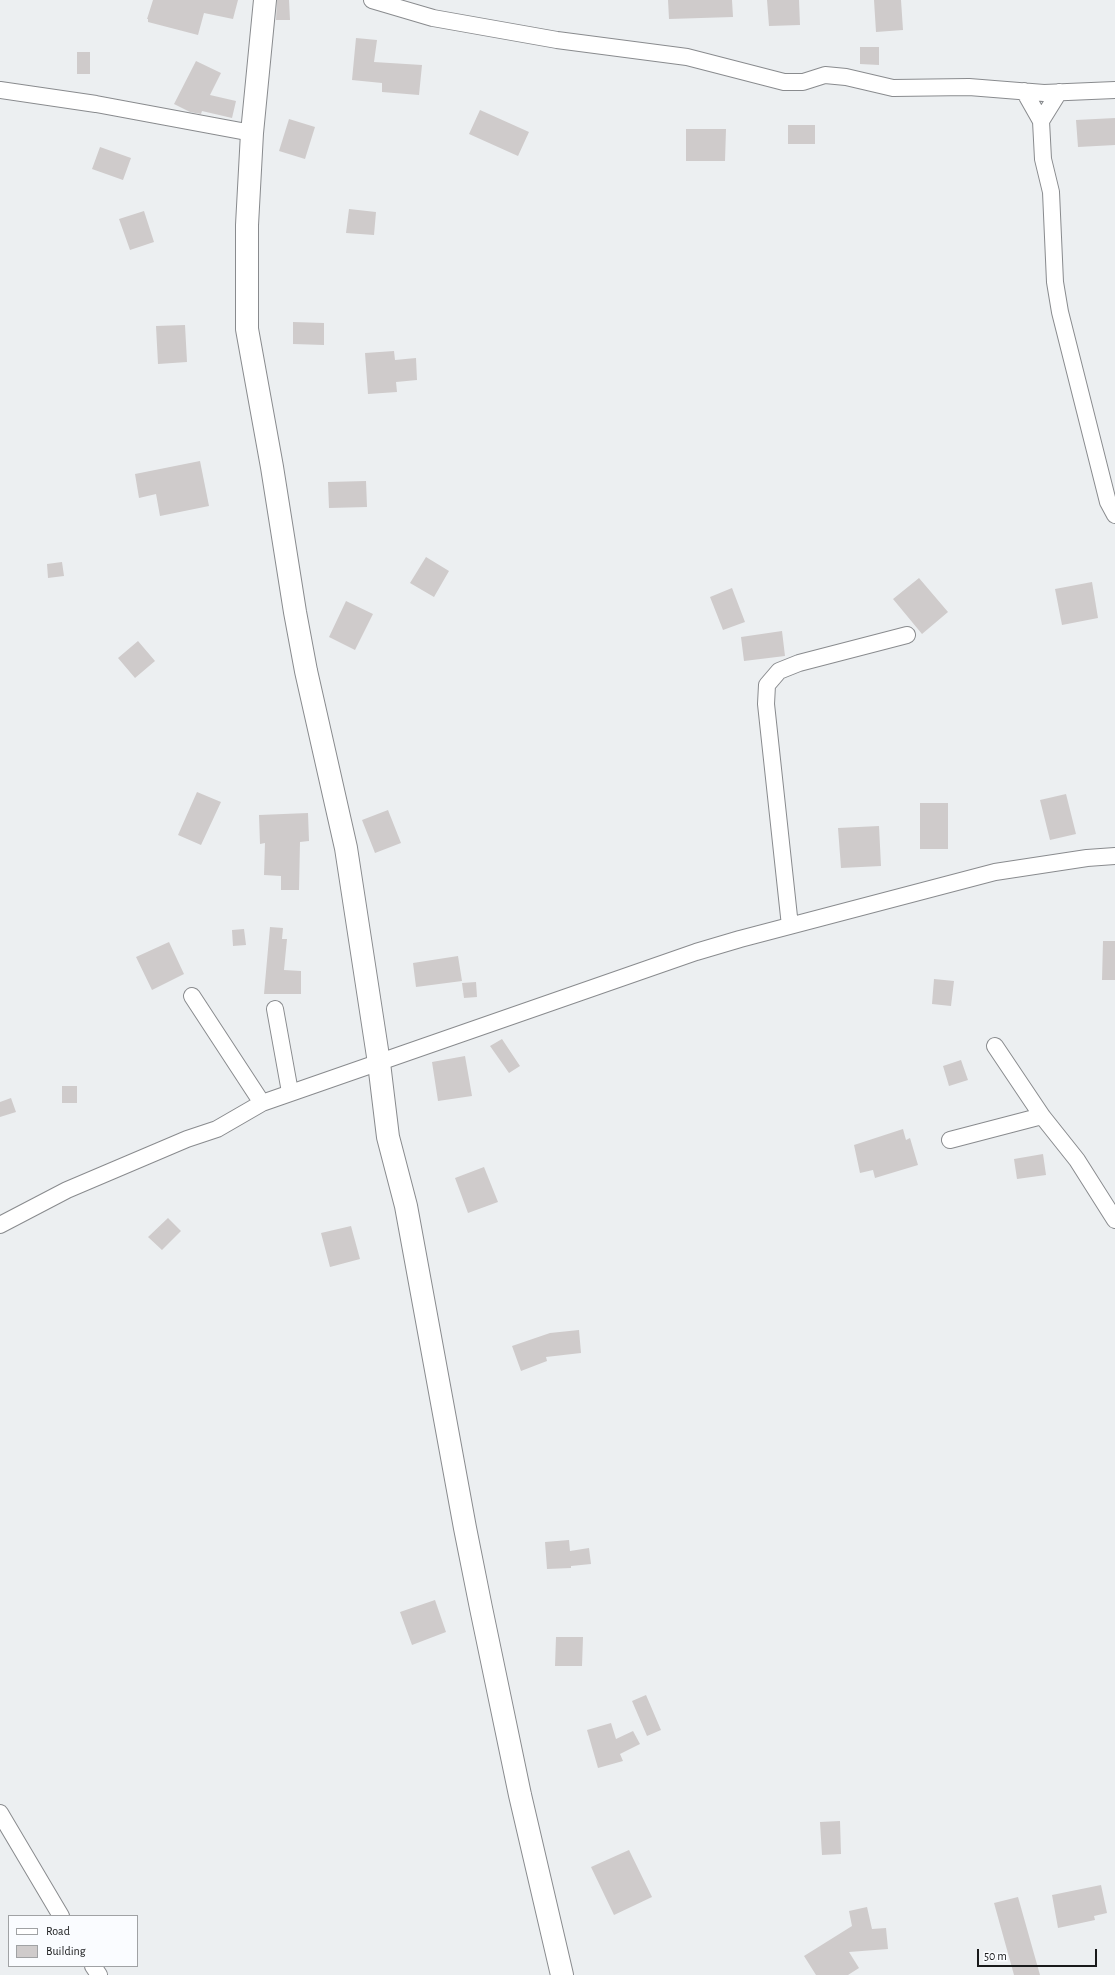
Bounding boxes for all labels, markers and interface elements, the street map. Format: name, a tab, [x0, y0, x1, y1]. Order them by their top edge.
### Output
legend	[8, 1915, 138, 1967]
text: Road	[46, 1925, 70, 1937]
scale bar	[979, 1941, 1099, 1967]
text: Building	[46, 1945, 86, 1957]
text: 50 m	[984, 1950, 1007, 1962]

